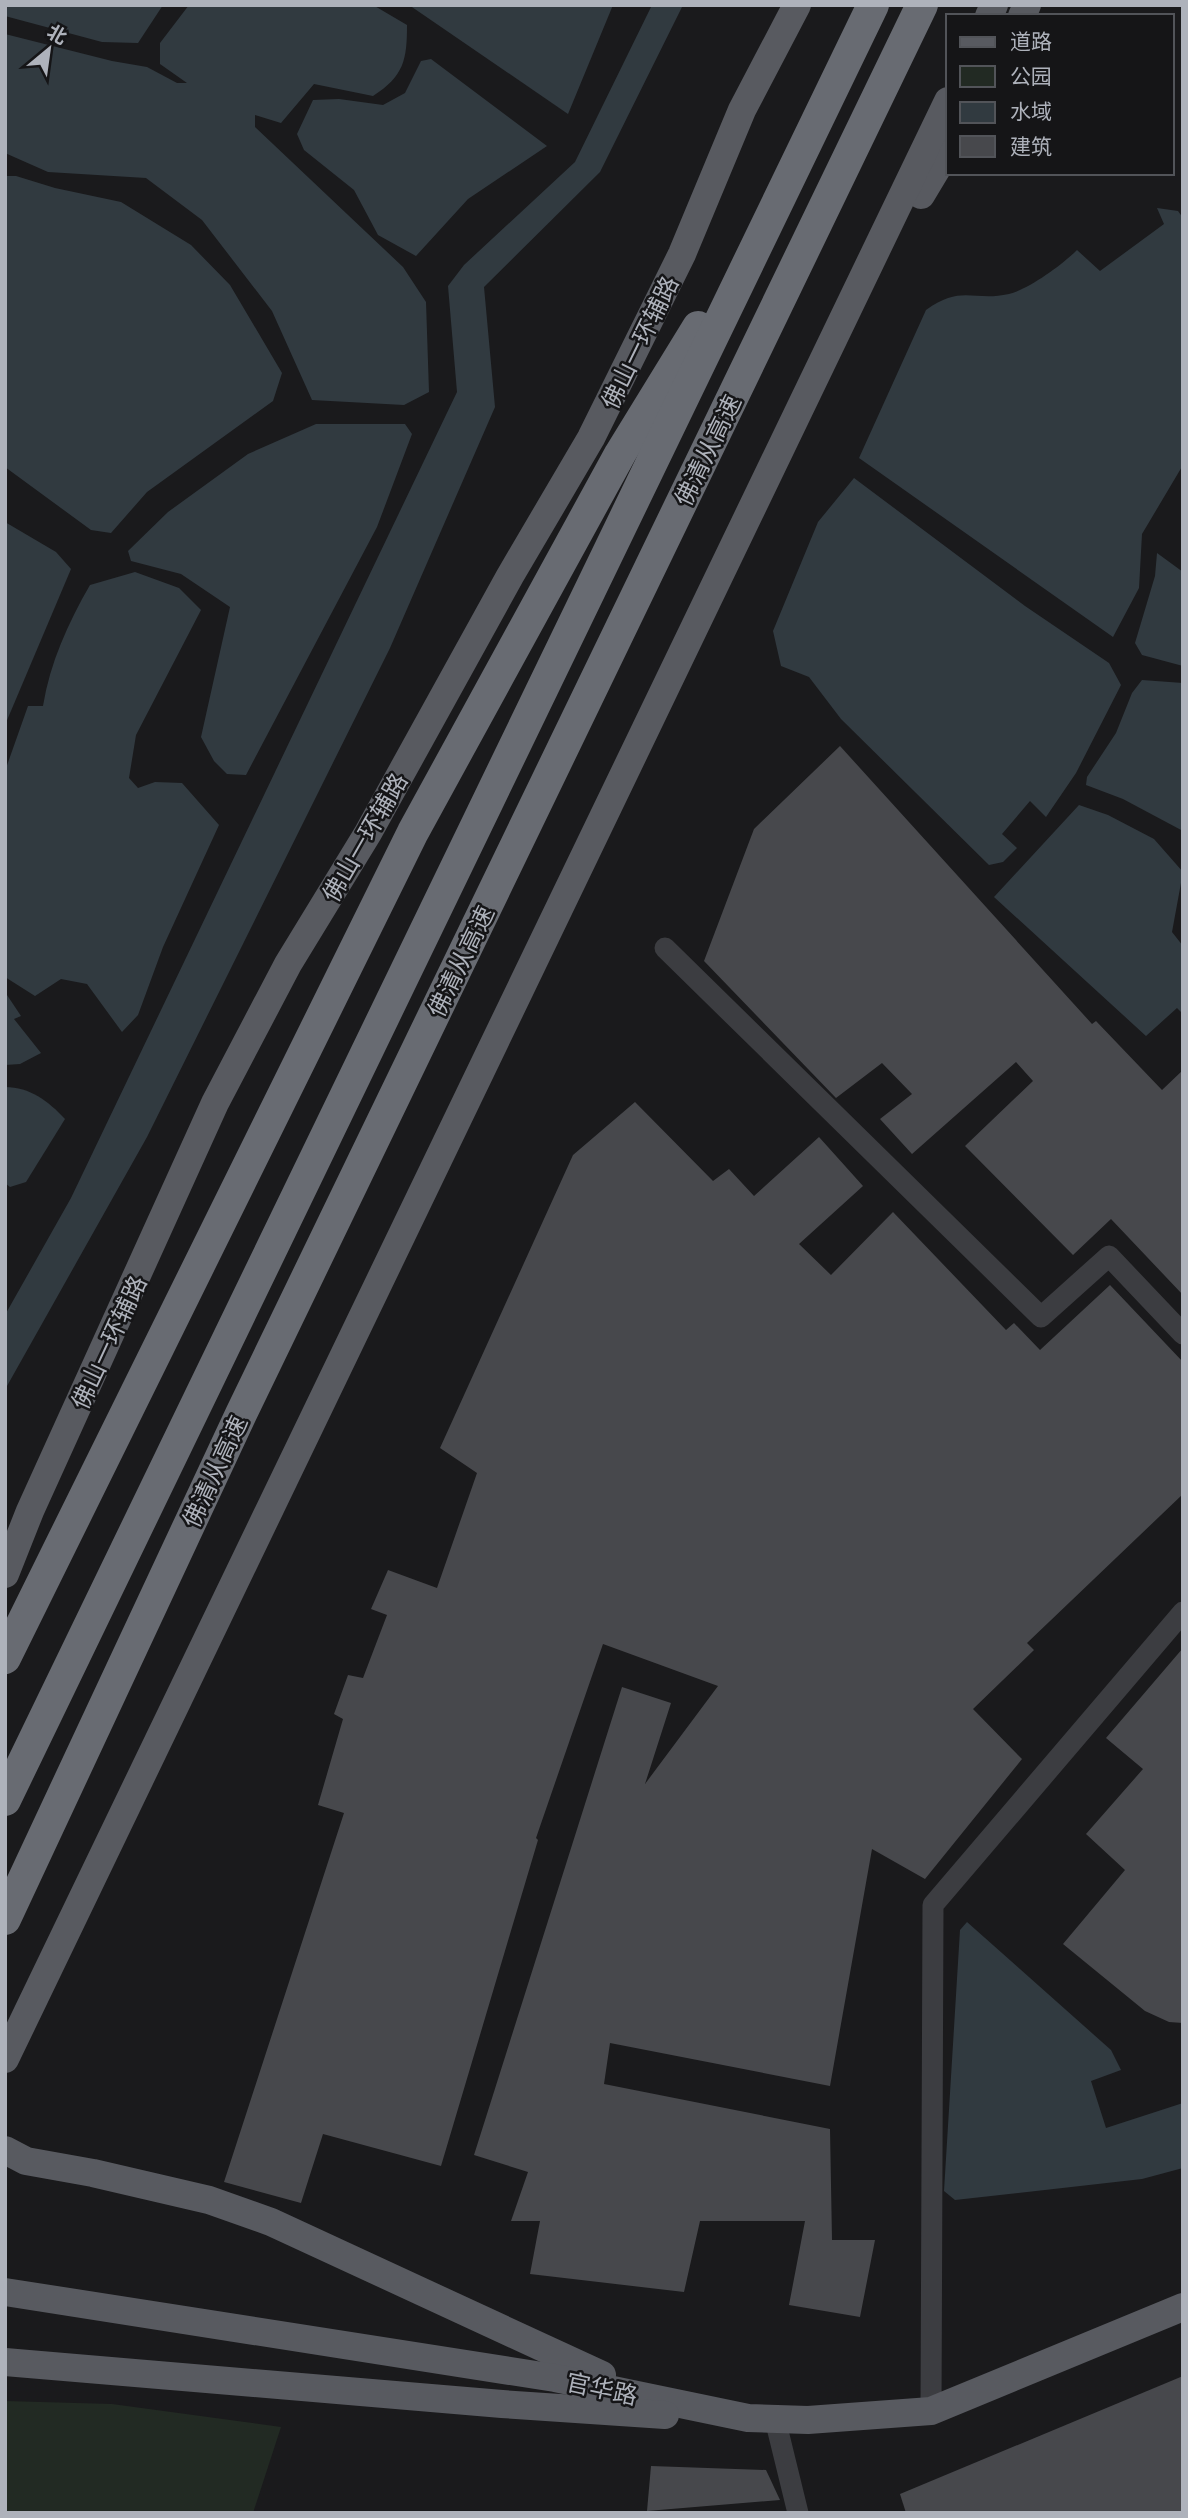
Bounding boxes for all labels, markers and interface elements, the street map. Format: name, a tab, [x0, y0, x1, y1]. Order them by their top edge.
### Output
north arrow	[14, 14, 84, 84]
legend	[946, 14, 1174, 175]
text: 北	[43, 18, 72, 50]
text: 道路	[1010, 27, 1052, 55]
text: 公园	[1010, 62, 1052, 90]
text: 水域	[1010, 97, 1052, 125]
text: 建筑	[1010, 132, 1052, 160]
street label: 佛山一环辅路	[593, 270, 685, 414]
street label: 佛清从高速	[666, 389, 748, 511]
street label: 佛山一环辅路	[314, 766, 414, 908]
street label: 佛清从高速	[419, 900, 501, 1022]
street label: 佛山一环辅路	[63, 1270, 153, 1414]
street label: 佛清从高速	[174, 1410, 254, 1532]
street label: 官华路	[563, 2364, 641, 2412]

